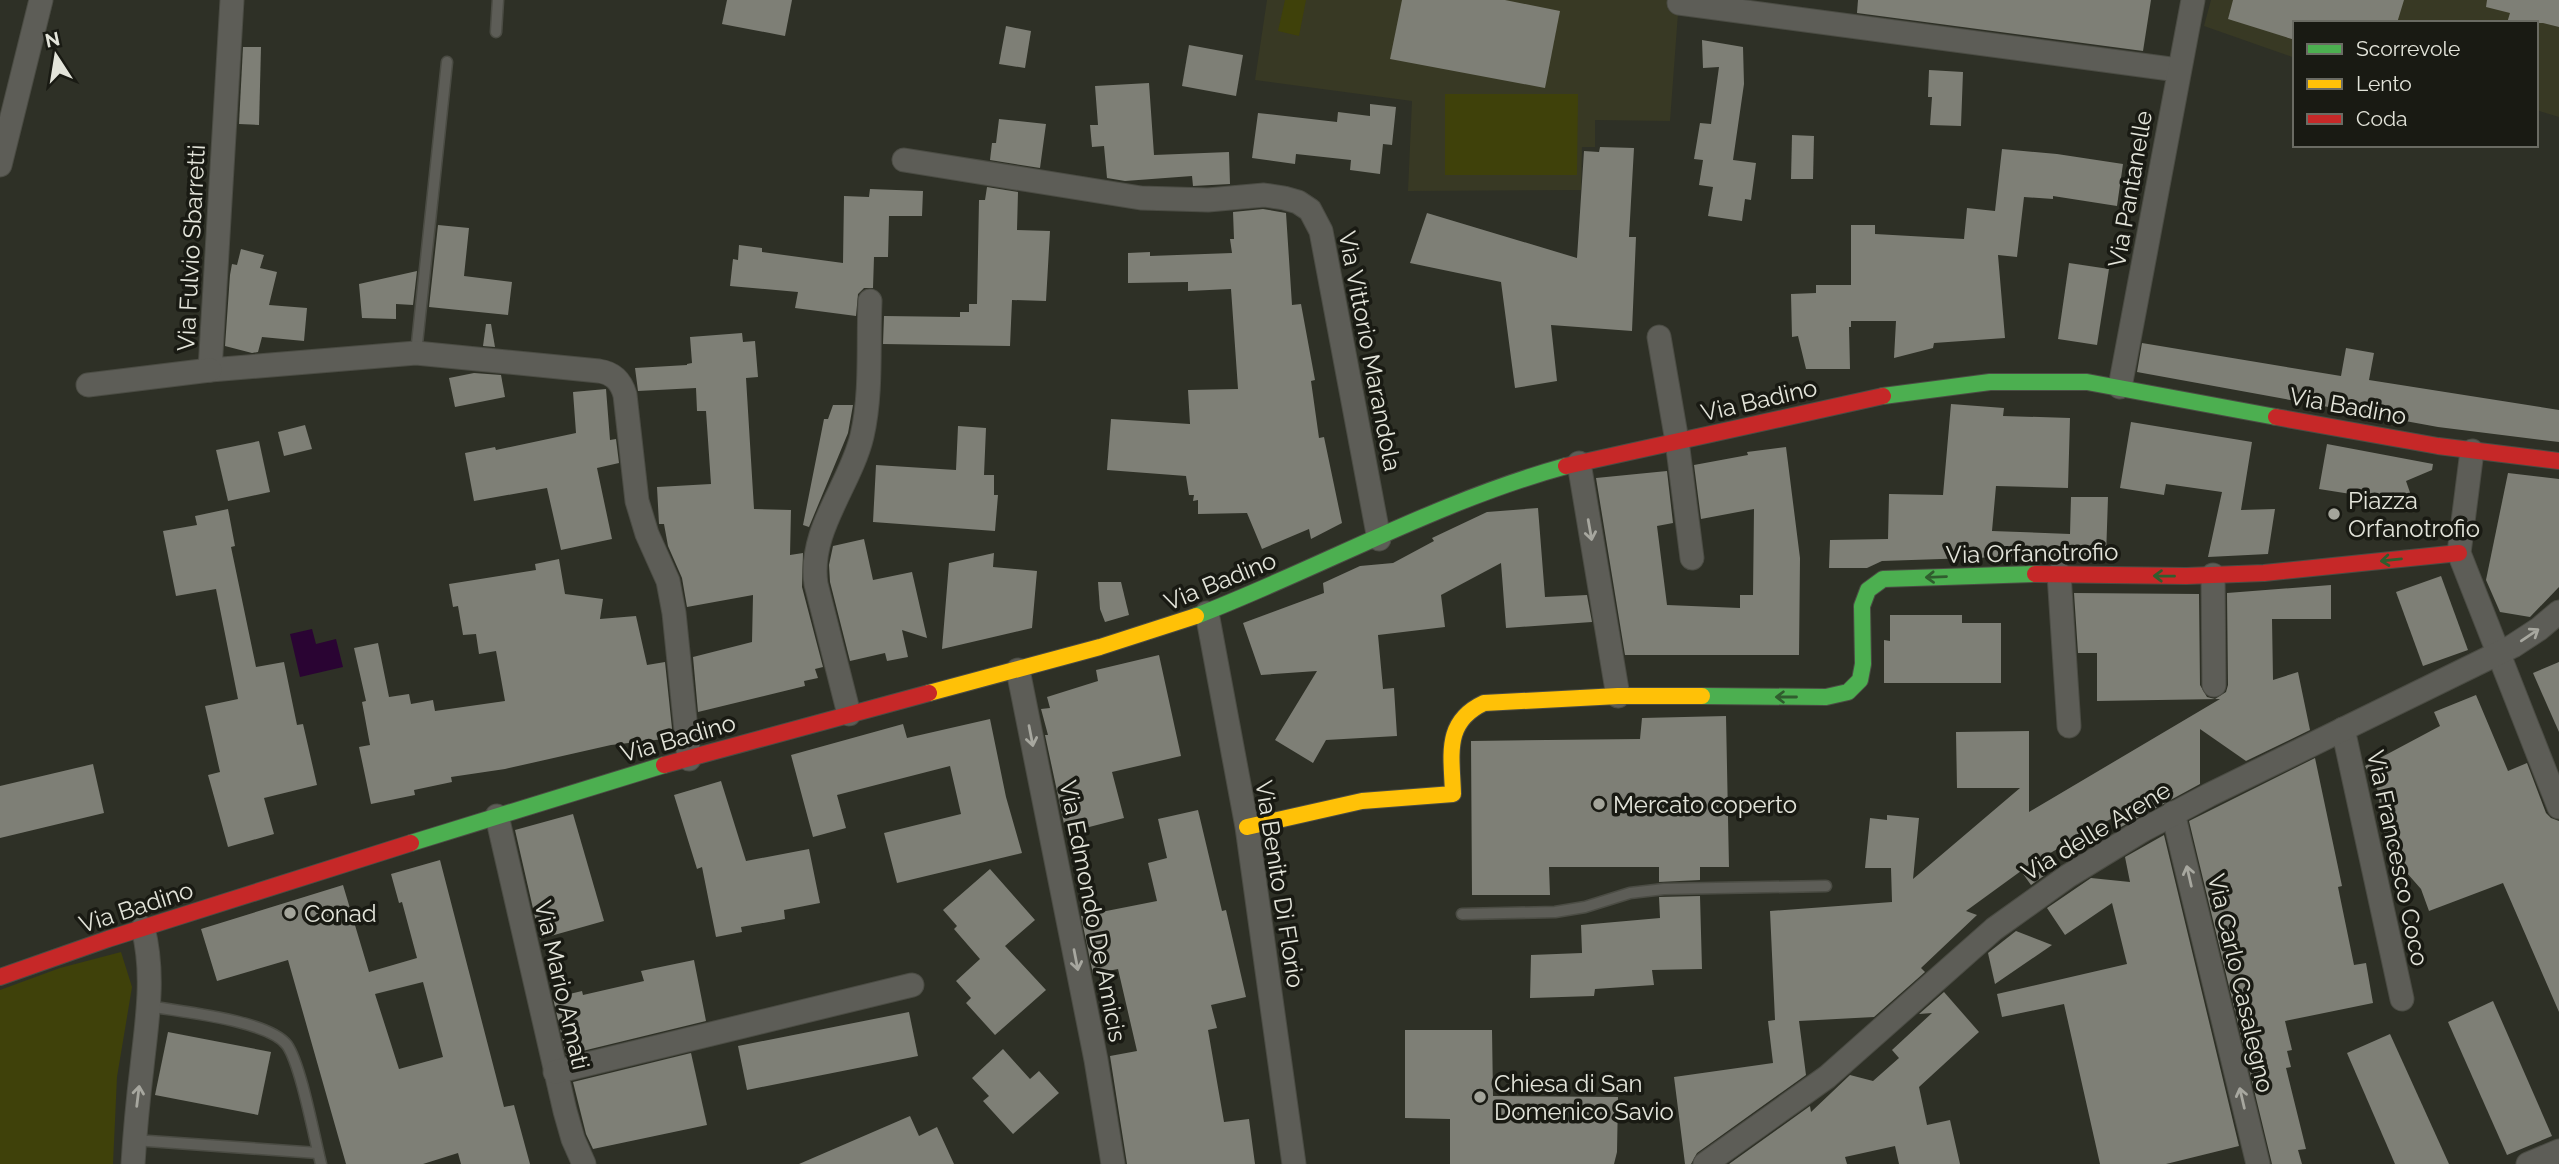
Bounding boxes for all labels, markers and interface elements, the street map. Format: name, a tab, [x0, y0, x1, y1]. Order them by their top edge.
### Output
north arrow	[21, 21, 91, 91]
legend	[2293, 21, 2538, 147]
text: N	[43, 27, 62, 52]
text: Scorrevole	[2356, 36, 2460, 61]
text: Lento	[2356, 71, 2412, 96]
text: Coda	[2356, 106, 2407, 131]
street label: Via Pantanelle	[2102, 108, 2158, 270]
street label: Via Fulvio Sbarretti	[171, 144, 211, 352]
street label: Via Vittorio Marandola	[1332, 229, 1408, 473]
street label: Via Badino	[1698, 373, 1820, 427]
street label: Via Badino	[2287, 381, 2409, 431]
place label: Piazza Orfanotrofio	[2348, 486, 2480, 543]
marker: Piazza Orfanotrofio	[2326, 506, 2342, 522]
one-way arrow	[1584, 518, 1597, 541]
street label: Via Orfanotrofio	[1945, 537, 2119, 569]
street label: Via Badino	[1160, 545, 1280, 617]
one-way arrow	[2380, 554, 2403, 567]
one-way arrow	[2152, 569, 2175, 582]
one-way arrow	[1925, 570, 1948, 584]
one-way arrow	[2520, 628, 2539, 642]
one-way arrow	[1775, 690, 1798, 704]
street label: Via Badino	[617, 708, 739, 768]
one-way arrow	[1025, 724, 1039, 747]
street label: Via Francesco Coco	[2361, 748, 2435, 968]
street label: Via delle Arene	[2016, 775, 2176, 887]
street label: Via Edmondo De Amicis	[1053, 778, 1133, 1044]
street label: Via Benito Di Florio	[1249, 778, 1311, 990]
place label: Mercato coperto	[1613, 790, 1797, 819]
marker: Mercato coperto	[1591, 796, 1607, 812]
one-way arrow	[2181, 866, 2194, 888]
street label: Via Carlo Casalegno	[2202, 871, 2280, 1095]
street label: Via Badino	[75, 875, 197, 939]
street label: Via Mario Amati	[528, 898, 596, 1072]
place label: Conad	[304, 899, 377, 928]
marker: Conad	[282, 905, 298, 921]
one-way arrow	[1069, 948, 1083, 970]
place label: Chiesa di San Domenico Savio	[1494, 1069, 1674, 1126]
one-way arrow	[132, 1085, 145, 1108]
one-way arrow	[2235, 1087, 2248, 1110]
marker: Chiesa di San Domenico Savio	[1472, 1089, 1488, 1105]

